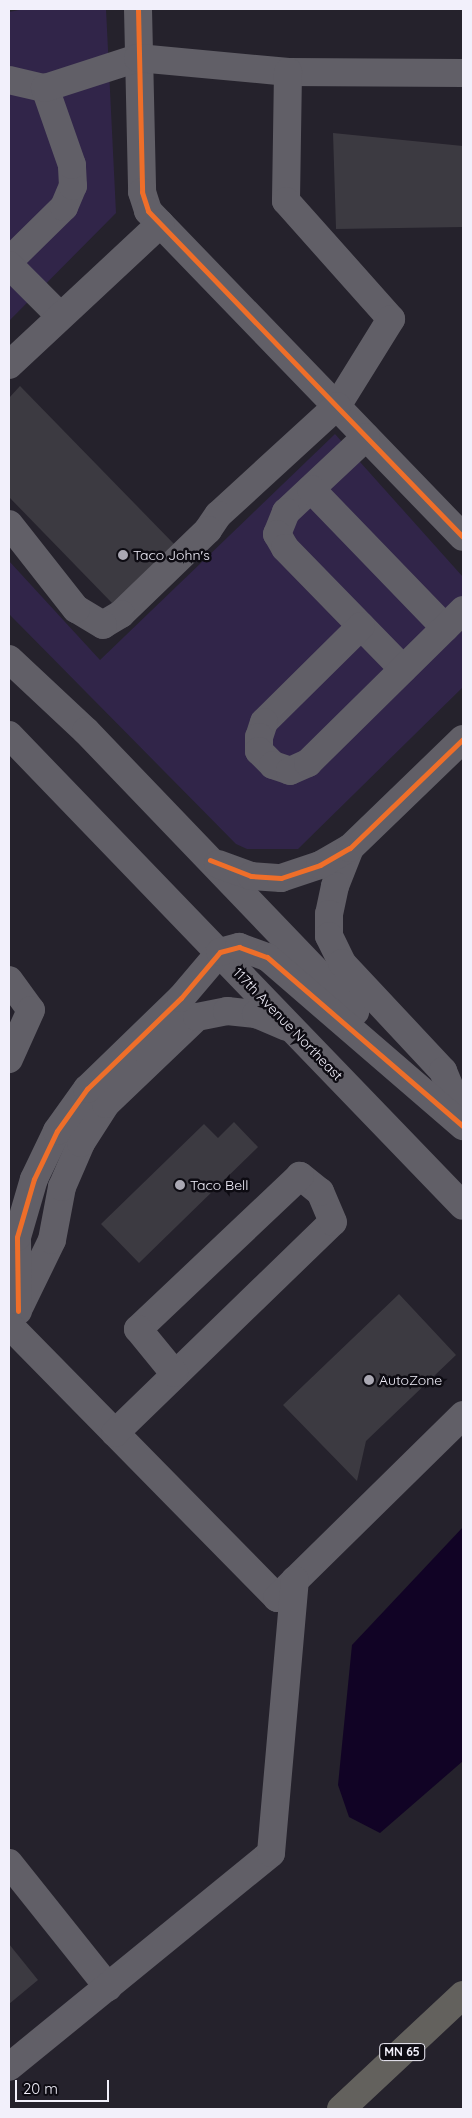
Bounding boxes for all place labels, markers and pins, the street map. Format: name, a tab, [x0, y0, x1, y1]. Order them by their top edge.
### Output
place label: Taco John's	[133, 547, 210, 563]
marker: Taco John's	[117, 549, 129, 561]
place label: Taco Bell	[190, 1177, 249, 1193]
marker: Taco Bell	[174, 1179, 186, 1191]
place label: AutoZone	[379, 1372, 442, 1388]
marker: AutoZone	[363, 1374, 375, 1386]

